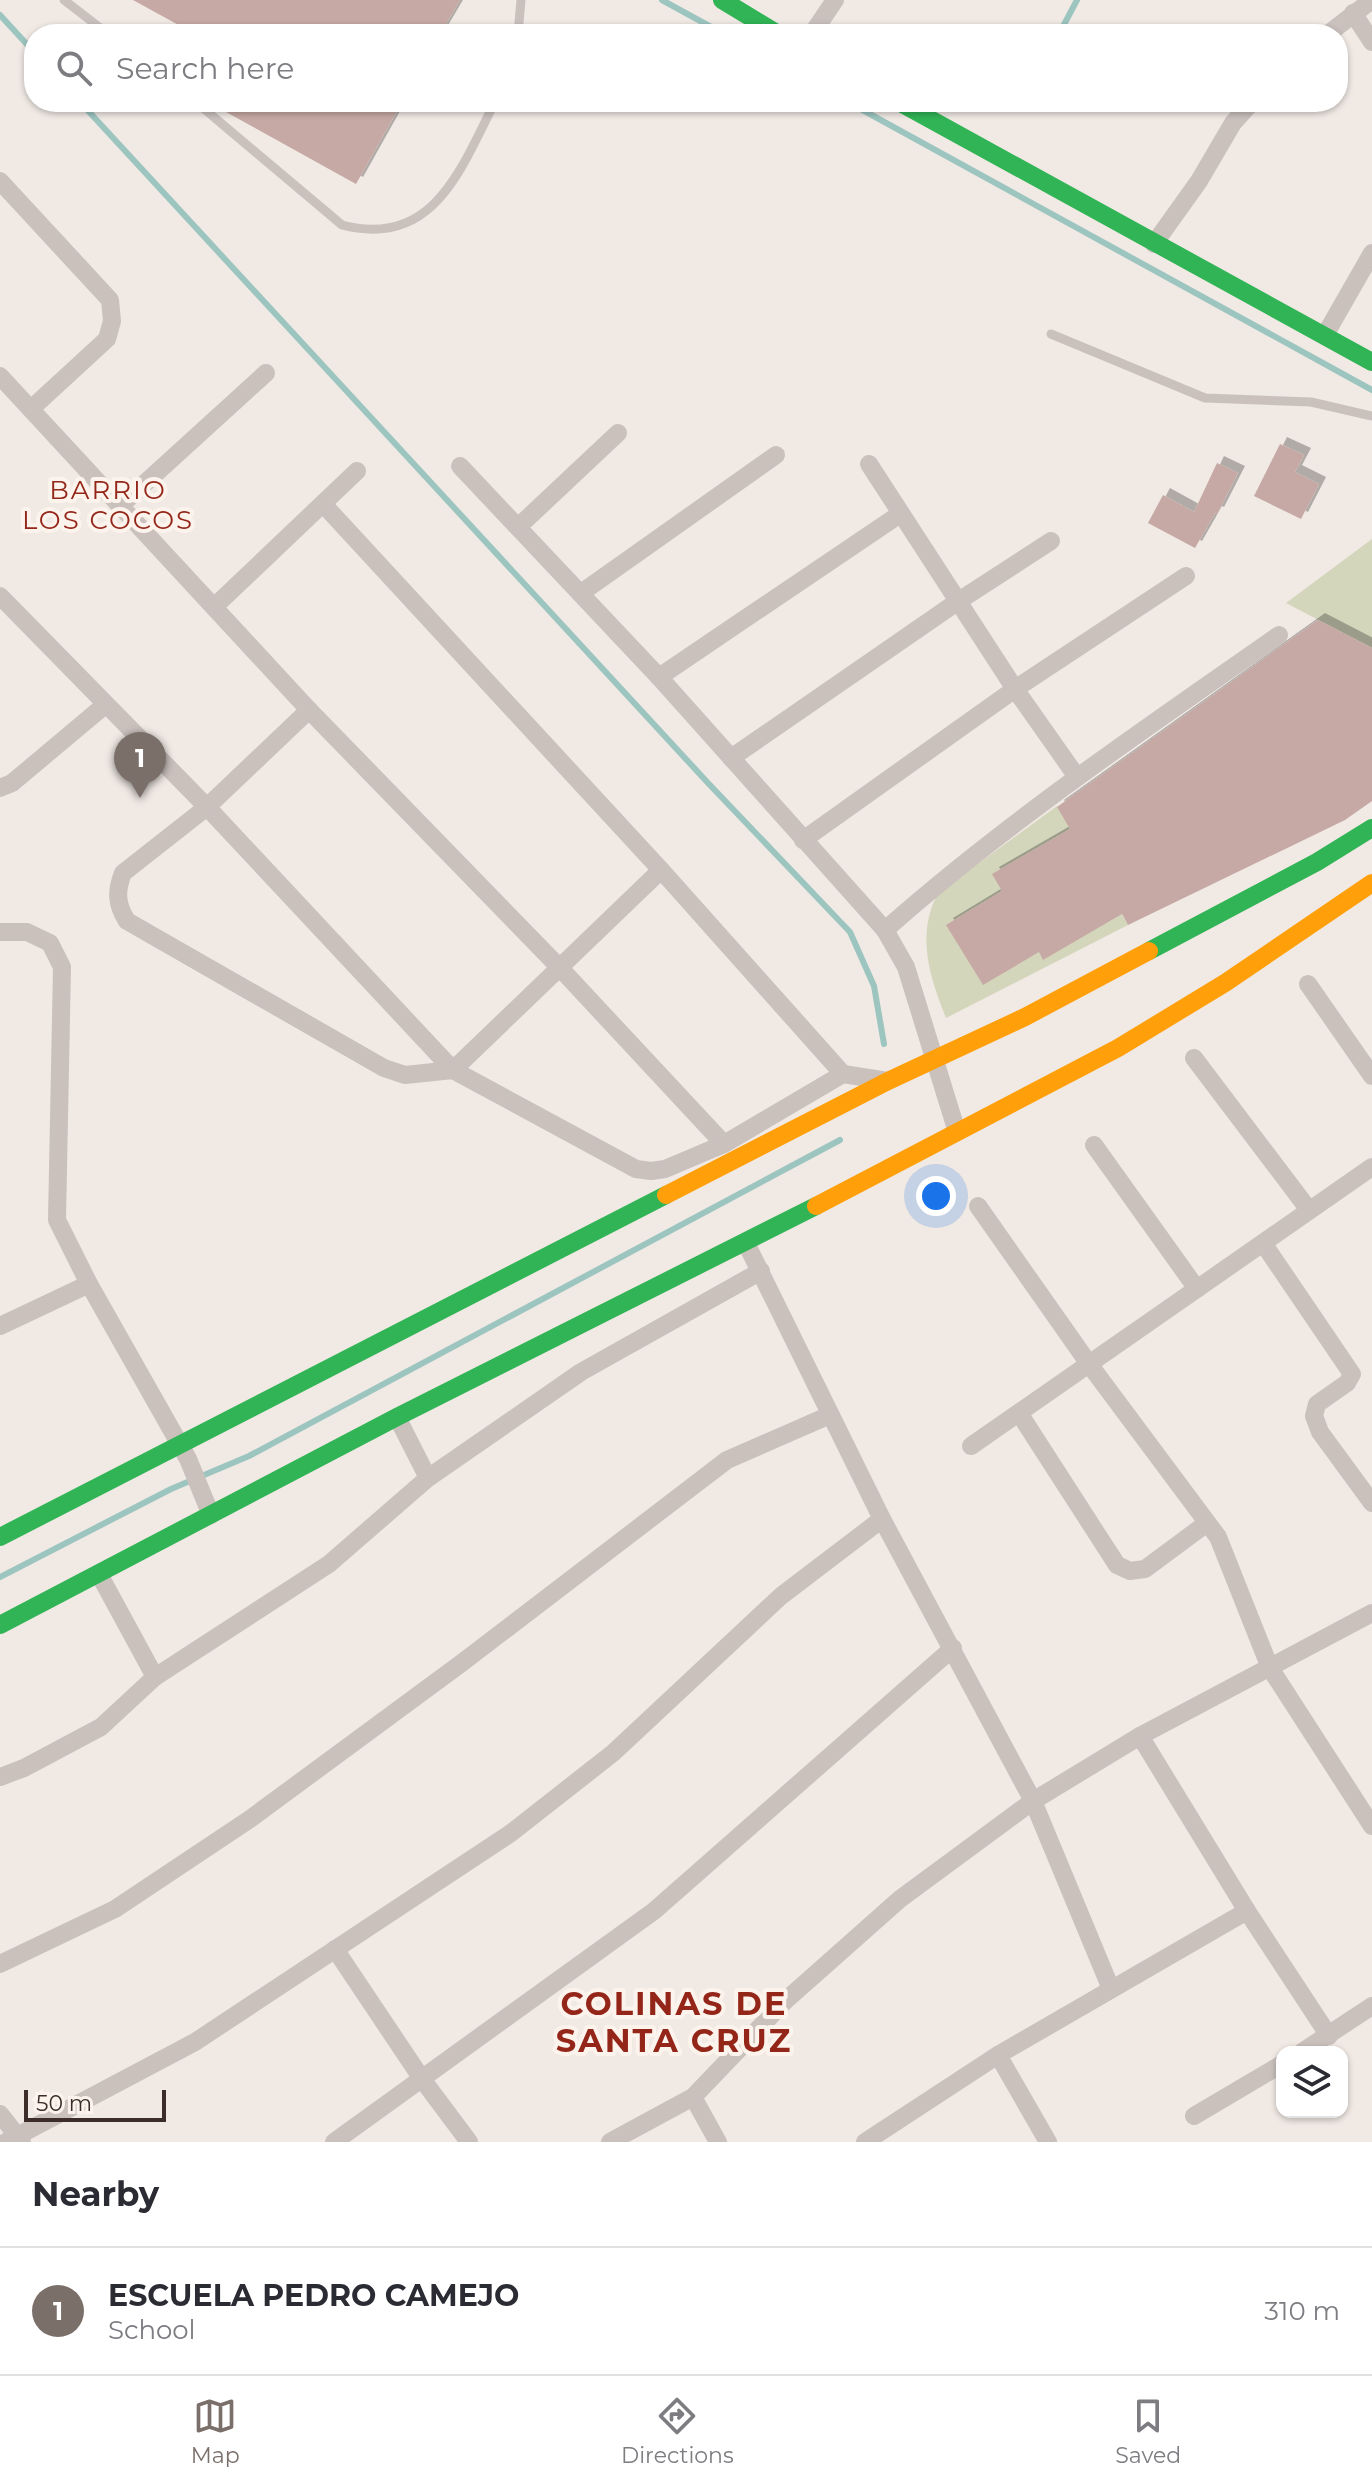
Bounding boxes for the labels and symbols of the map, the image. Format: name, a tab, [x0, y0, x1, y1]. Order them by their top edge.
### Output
district label: BARRIO LOS COCOS	[22, 474, 194, 536]
pin: 1	[114, 732, 166, 798]
your location	[916, 1176, 956, 1216]
district label: COLINAS DE SANTA CRUZ	[556, 1984, 792, 2060]
scale bar	[24, 2086, 166, 2122]

